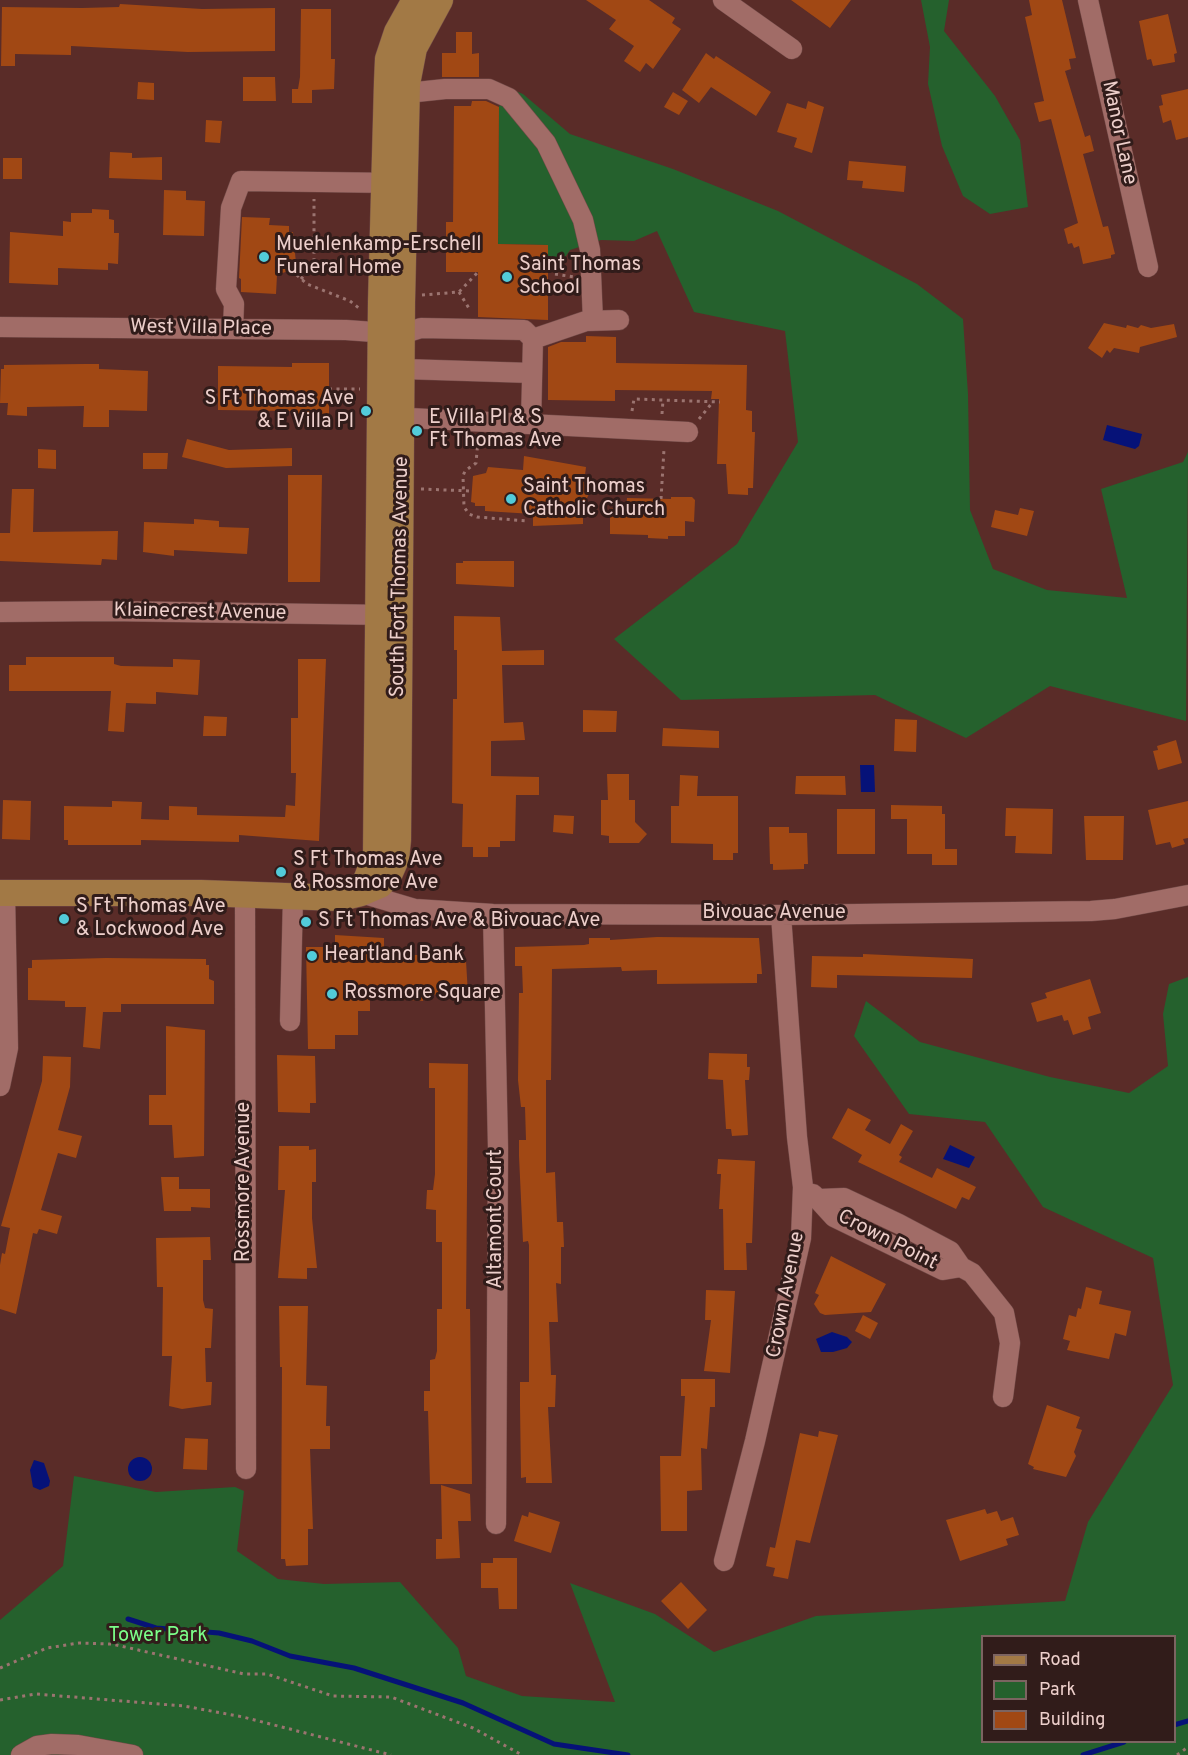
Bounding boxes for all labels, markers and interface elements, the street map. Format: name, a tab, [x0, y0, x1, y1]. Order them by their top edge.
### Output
street label: Manor Lane	[1095, 79, 1141, 187]
place label: Muehlenkamp-Erschell Funeral Home	[276, 234, 481, 281]
marker: Muehlenkamp-Erschell Funeral Home	[257, 250, 271, 264]
place label: Saint Thomas School	[519, 254, 641, 301]
marker: Saint Thomas School	[500, 270, 514, 284]
street label: West Villa Place	[130, 316, 272, 342]
place label: S Ft Thomas Ave & E Villa Pl	[205, 388, 354, 435]
marker: S Ft Thomas Ave & E Villa Pl	[359, 404, 373, 418]
place label: E Villa Pl & S Ft Thomas Ave	[429, 407, 562, 454]
marker: E Villa Pl & S Ft Thomas Ave	[410, 424, 424, 438]
street label: South Fort Thomas Avenue	[387, 456, 415, 698]
place label: Saint Thomas Catholic Church	[523, 476, 665, 523]
marker: Saint Thomas Catholic Church	[504, 492, 518, 506]
street label: Klainecrest Avenue	[113, 599, 287, 627]
place label: S Ft Thomas Ave & Rossmore Ave	[293, 849, 442, 896]
marker: S Ft Thomas Ave & Rossmore Ave	[274, 865, 288, 879]
place label: S Ft Thomas Ave & Lockwood Ave	[76, 896, 225, 943]
street label: Bivouac Avenue	[702, 902, 846, 926]
place label: S Ft Thomas Ave & Bivouac Ave	[318, 910, 600, 934]
marker: S Ft Thomas Ave & Lockwood Ave	[57, 912, 71, 926]
marker: S Ft Thomas Ave & Bivouac Ave	[299, 915, 313, 929]
place label: Heartland Bank	[324, 944, 464, 968]
marker: Heartland Bank	[305, 949, 319, 963]
place label: Rossmore Square	[344, 982, 501, 1006]
marker: Rossmore Square	[325, 987, 339, 1001]
street label: Rossmore Avenue	[233, 1102, 257, 1262]
street label: Altamont Court	[485, 1149, 509, 1289]
street label: Crown Point	[833, 1206, 941, 1276]
street label: Crown Avenue	[763, 1230, 811, 1360]
park label: Tower Park	[108, 1625, 208, 1649]
legend	[981, 1635, 1176, 1743]
text: Road	[1039, 1649, 1081, 1672]
text: Park	[1039, 1679, 1076, 1702]
text: Building	[1039, 1709, 1105, 1732]

